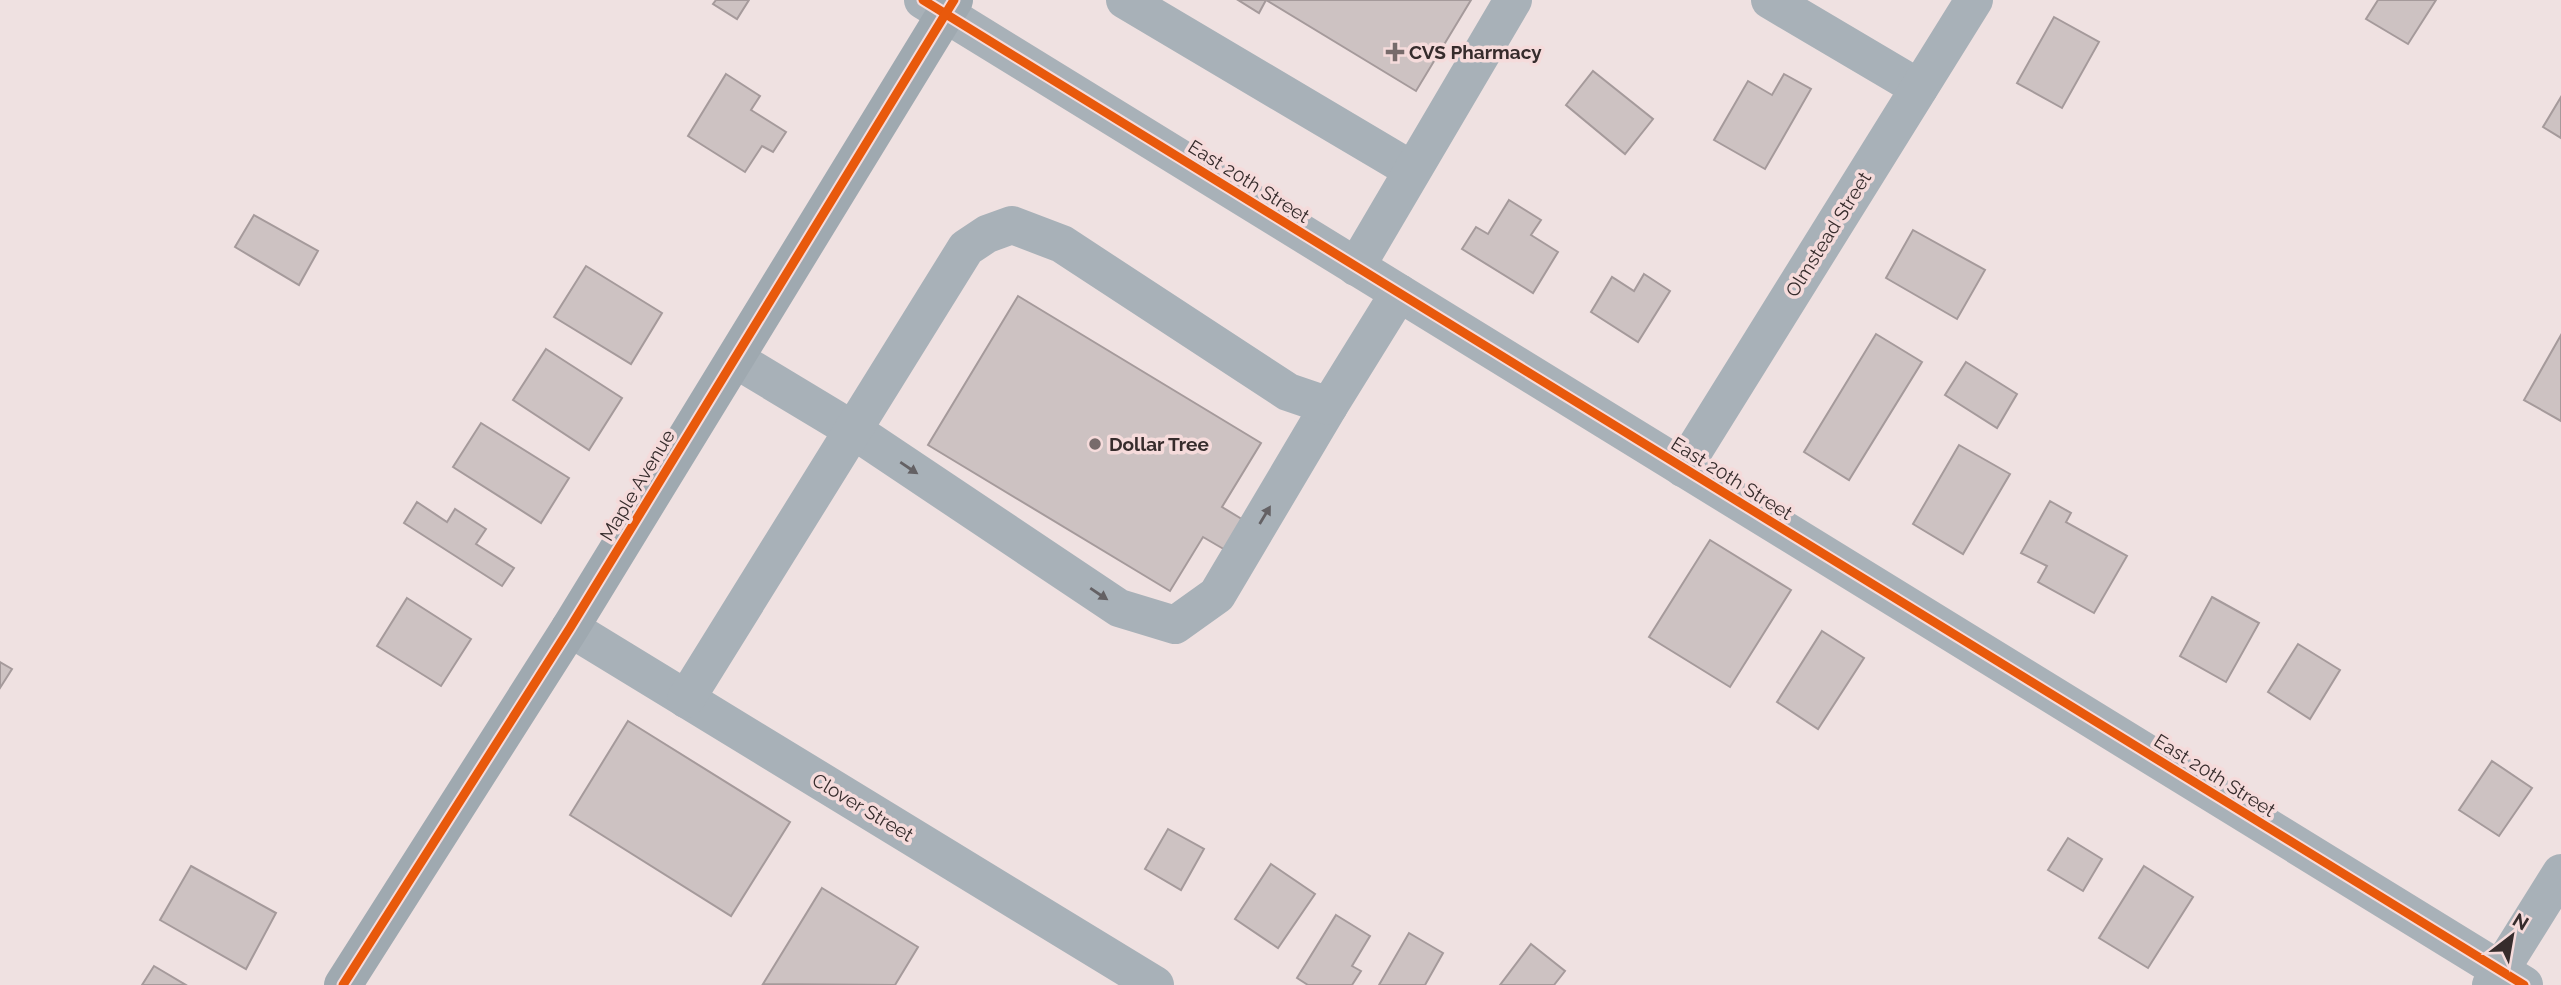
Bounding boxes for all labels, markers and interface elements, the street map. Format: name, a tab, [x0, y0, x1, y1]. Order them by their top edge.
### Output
place label: CVS Pharmacy	[1409, 41, 1542, 63]
marker: CVS Pharmacy	[1387, 44, 1403, 60]
street label: East 20th Street	[1184, 135, 1314, 227]
street label: Olmstead Street	[1781, 167, 1876, 301]
street label: Maple Avenue	[595, 425, 679, 545]
street label: East 20th Street	[1667, 432, 1797, 524]
place label: Dollar Tree	[1109, 433, 1209, 455]
marker: Dollar Tree	[1087, 436, 1103, 452]
one-way arrow	[900, 461, 919, 474]
one-way arrow	[1258, 506, 1271, 525]
one-way arrow	[1089, 588, 1108, 601]
street label: East 20th Street	[2150, 729, 2280, 821]
street label: Clover Street	[809, 768, 918, 846]
north arrow	[2477, 901, 2547, 971]
text: N	[2509, 908, 2533, 935]

